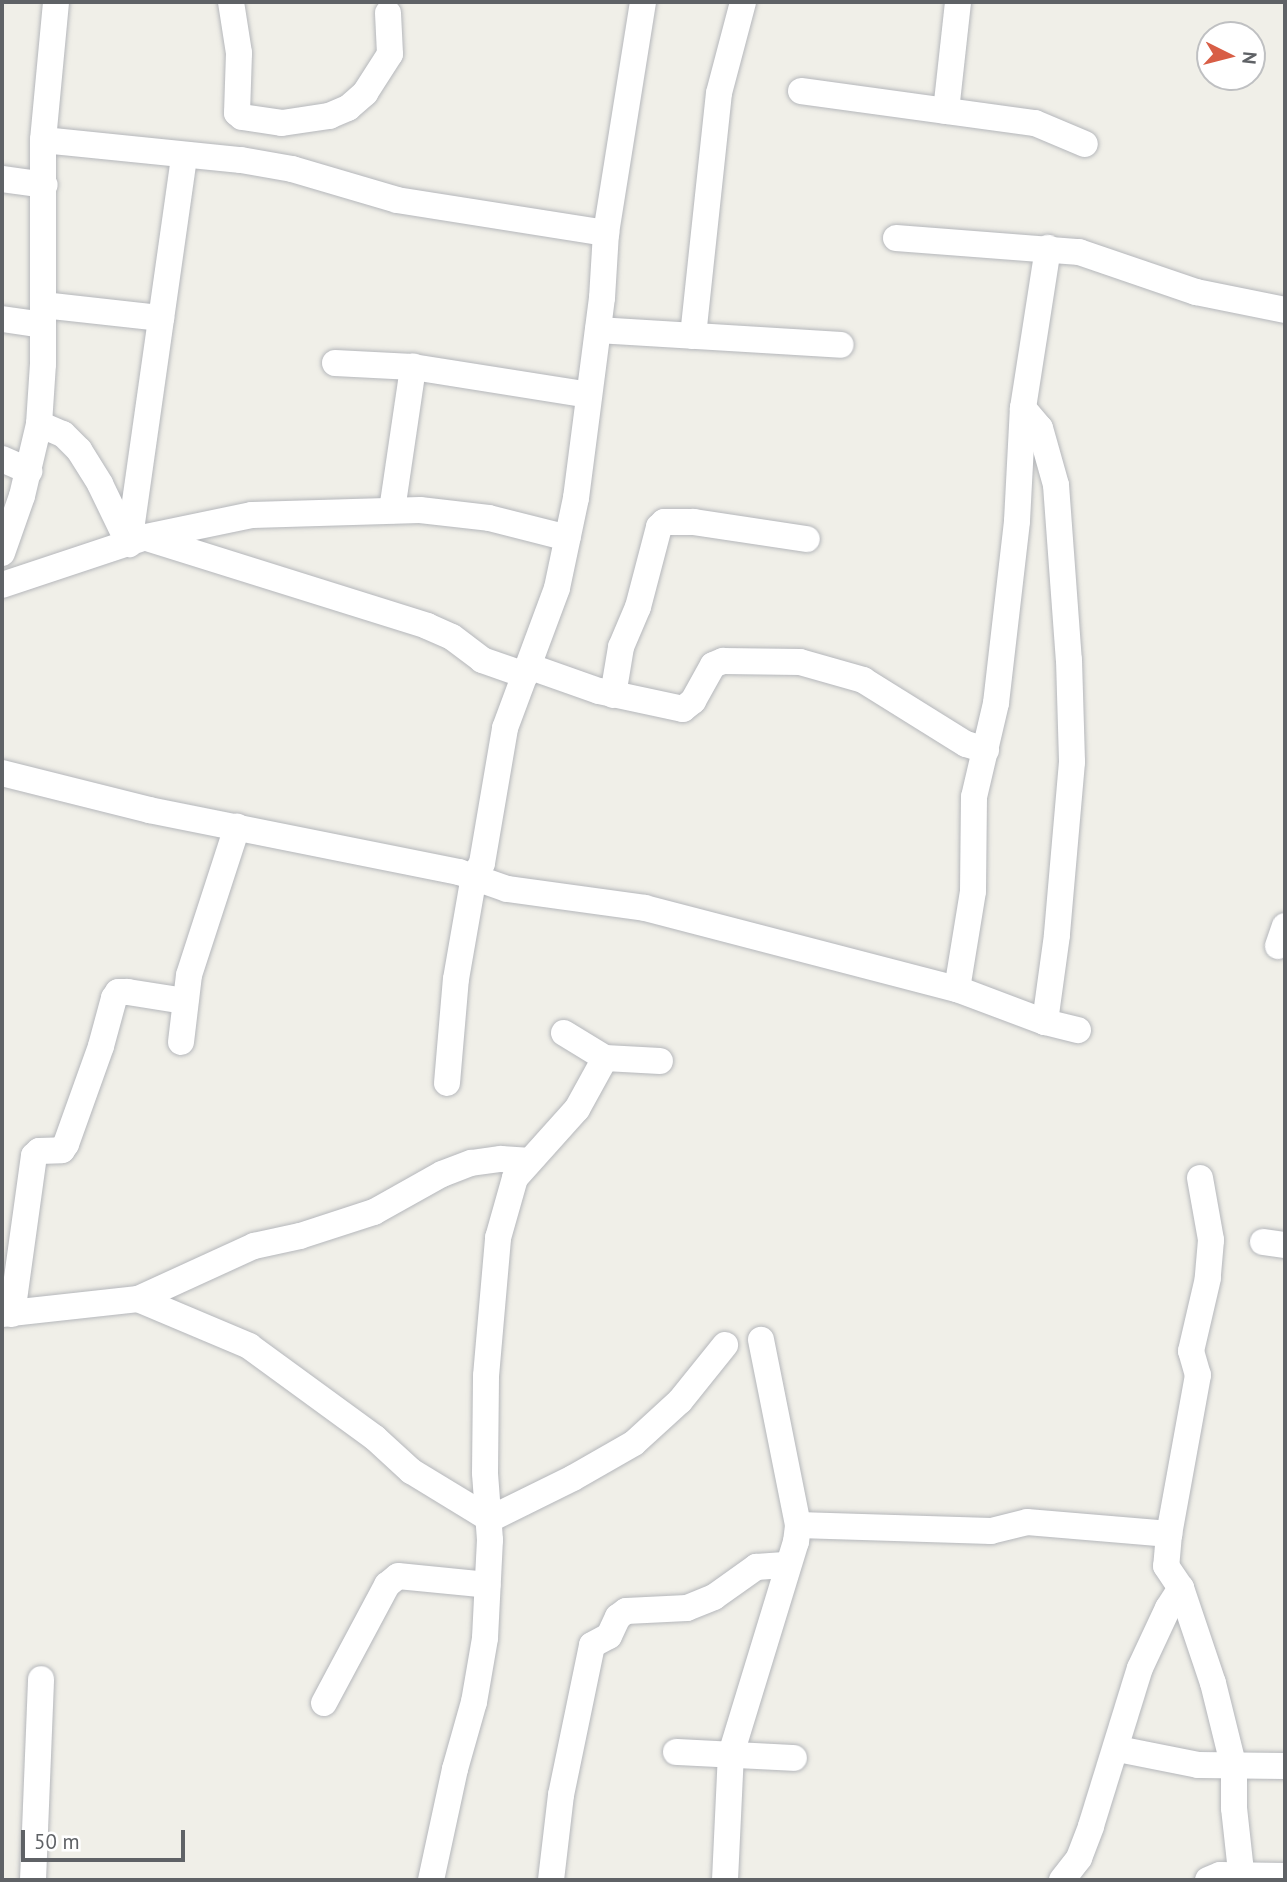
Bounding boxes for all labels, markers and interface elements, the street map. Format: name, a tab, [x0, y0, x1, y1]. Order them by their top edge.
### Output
north arrow	[1196, 21, 1266, 91]
text: N	[1237, 51, 1262, 65]
scale bar	[24, 1815, 189, 1859]
text: 50 m	[34, 1828, 80, 1855]

